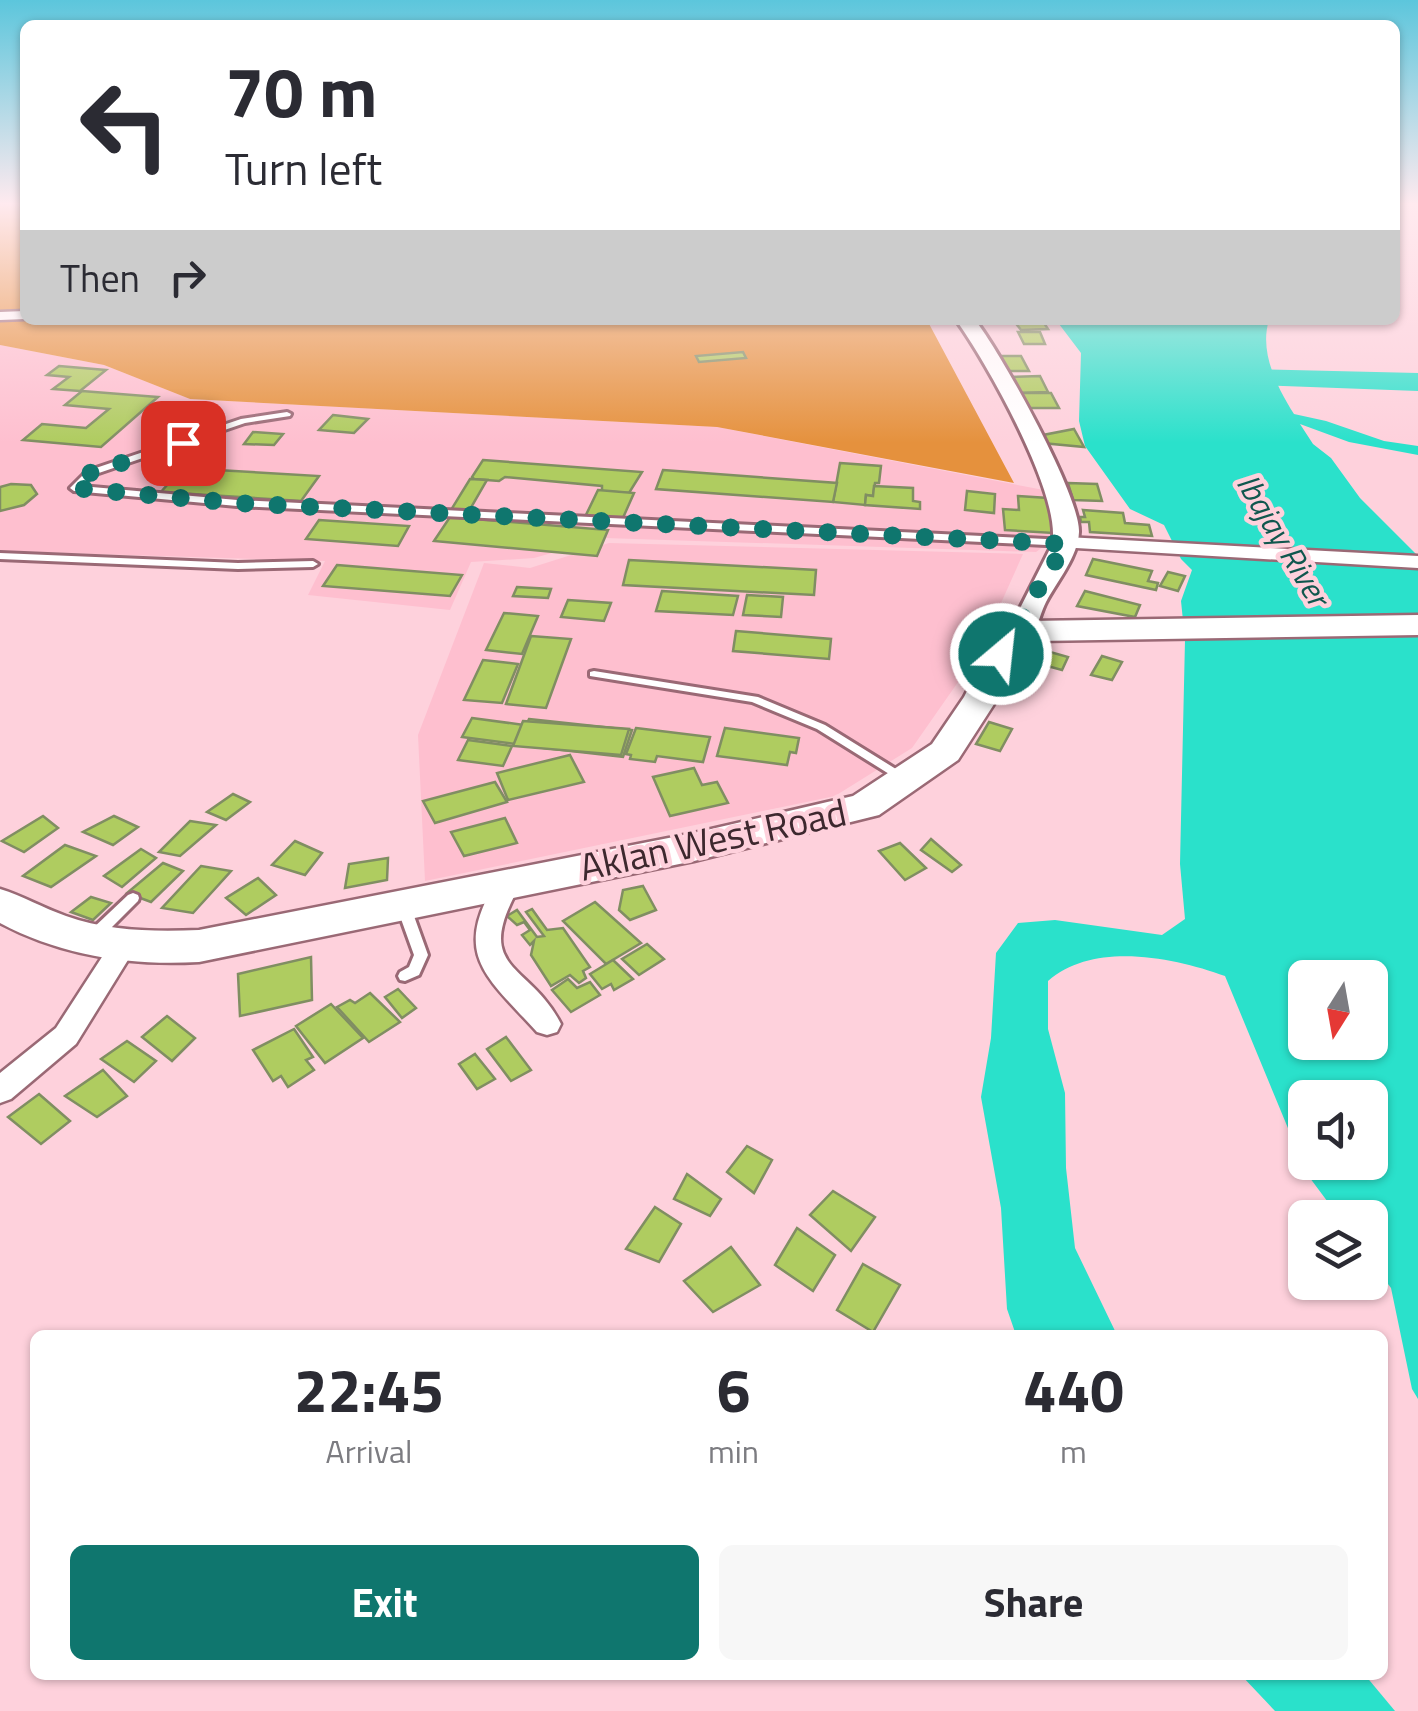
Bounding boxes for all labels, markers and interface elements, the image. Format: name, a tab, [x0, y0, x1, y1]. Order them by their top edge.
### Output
text: 70 m	[225, 38, 378, 144]
icon: left	[60, 60, 190, 190]
text: Turn left	[225, 134, 382, 202]
text: Then	[60, 249, 140, 307]
icon: right	[160, 250, 215, 305]
pin	[141, 401, 226, 486]
icon: arrive	[156, 416, 211, 471]
water label: Ibajay River	[1225, 464, 1344, 618]
position arrow	[949, 602, 1053, 706]
street label: Aklan West Road	[574, 782, 851, 896]
north arrow	[1288, 960, 1388, 1060]
map controls	[1288, 960, 1388, 1300]
button: sound	[1288, 1080, 1388, 1180]
button: layers	[1288, 1200, 1388, 1300]
text: 22:45	[294, 1344, 444, 1435]
text: 6	[717, 1344, 750, 1435]
text: 440	[1023, 1344, 1124, 1435]
text: Arrival	[326, 1427, 412, 1475]
text: min	[708, 1427, 759, 1475]
text: m	[1060, 1427, 1087, 1475]
button: Exit	[70, 1545, 699, 1660]
button: Share	[719, 1545, 1348, 1660]

